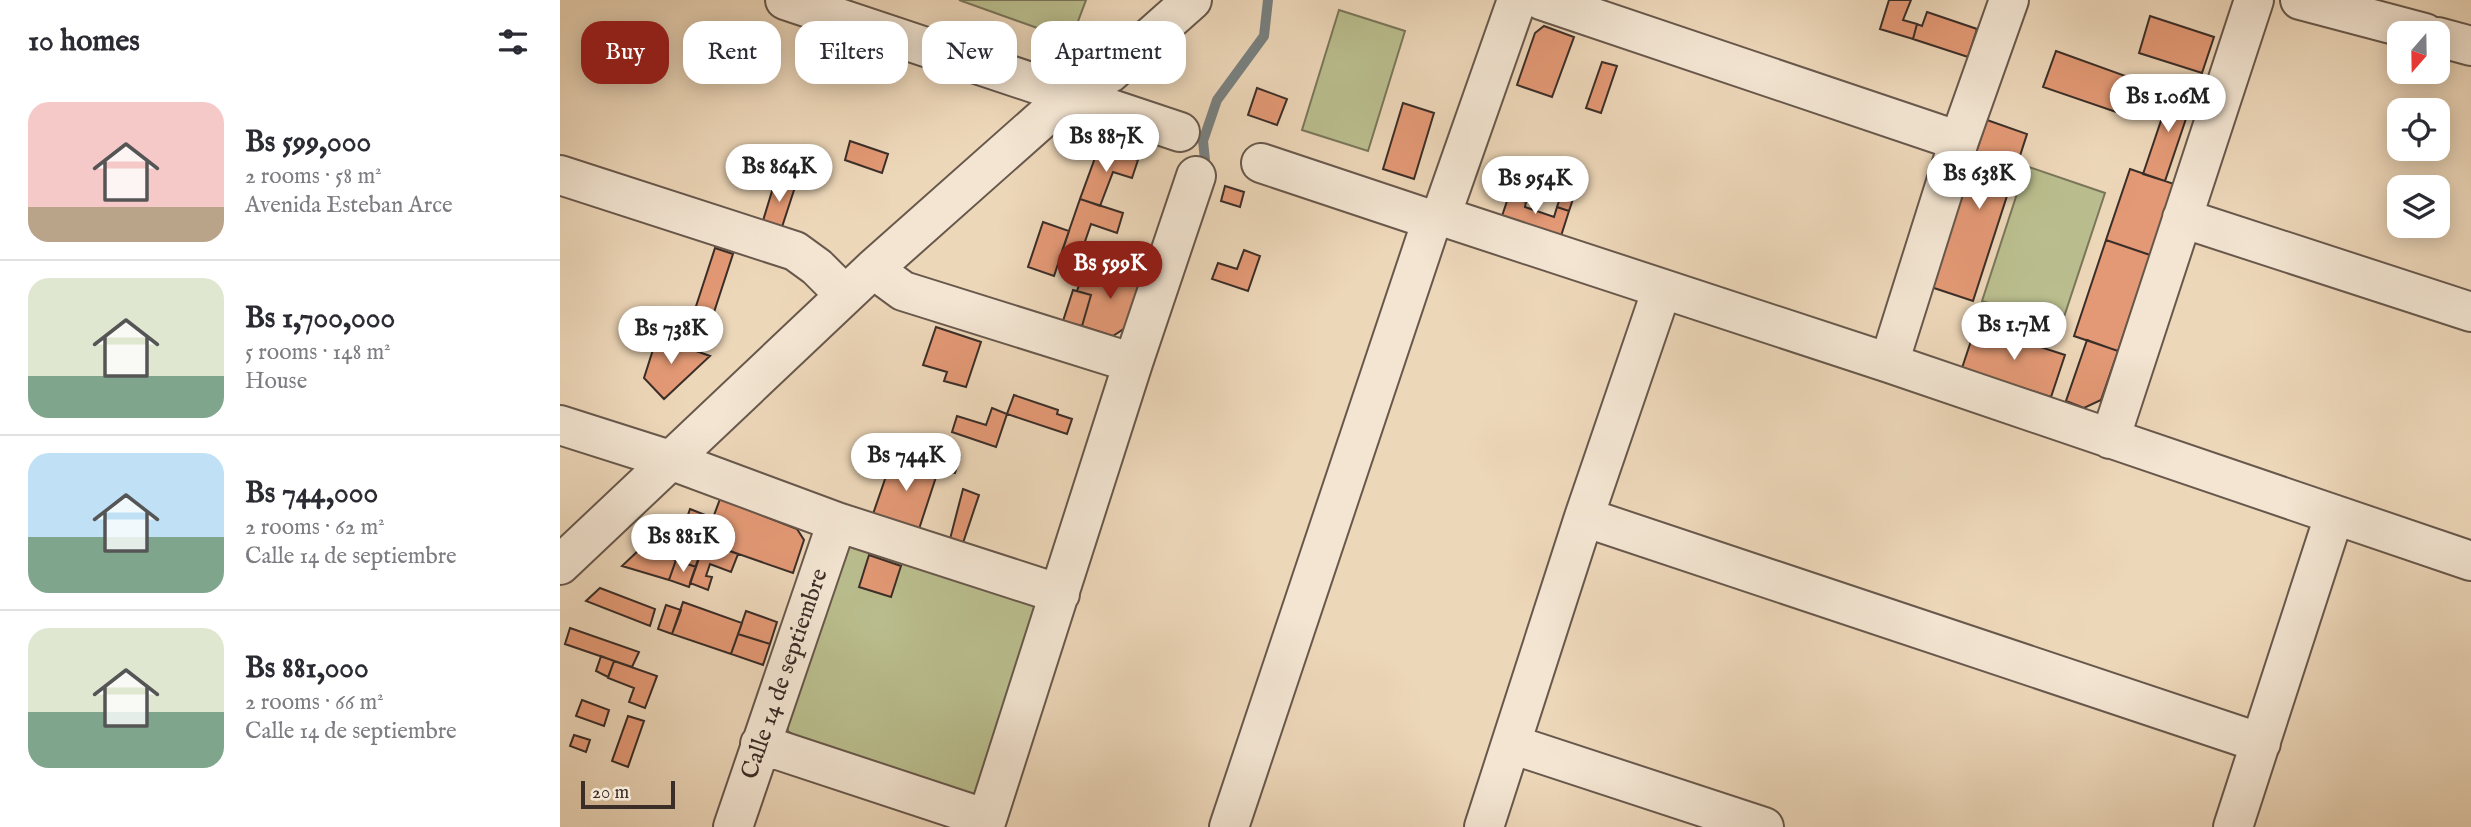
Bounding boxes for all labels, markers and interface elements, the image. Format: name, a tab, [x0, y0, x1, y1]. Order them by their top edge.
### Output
chip: Buy	[581, 21, 669, 84]
chip: Rent	[683, 21, 781, 84]
chip: Filters	[795, 21, 908, 84]
chip: New	[922, 21, 1017, 84]
chip: Apartment	[1031, 21, 1186, 84]
north arrow	[2387, 21, 2450, 84]
map controls	[2387, 21, 2450, 238]
text: 10 homes	[28, 23, 140, 61]
icon: filters	[494, 23, 532, 61]
pin: Bs 1.06M	[2096, 74, 2240, 134]
text: Bs 1.06M	[2126, 82, 2210, 111]
button: locate	[2387, 98, 2450, 161]
pin: Bs 887K	[1041, 114, 1171, 174]
text: Bs 887K	[1069, 122, 1143, 151]
text: Bs 599,000	[245, 124, 371, 162]
icon: home	[84, 130, 168, 214]
pin: Bs 864K	[714, 144, 844, 204]
text: Bs 864K	[742, 152, 816, 181]
pin: Bs 638K	[1914, 152, 2044, 211]
pin: Bs 954K	[1470, 156, 1600, 216]
text: Bs 638K	[1943, 159, 2015, 188]
text: 2 rooms · 58 m²	[245, 162, 382, 191]
text: Bs 954K	[1498, 164, 1572, 193]
button: layers	[2387, 175, 2450, 238]
text: Avenida Esteban Arce	[245, 191, 453, 220]
pin: Bs 599K	[1045, 242, 1175, 301]
text: Bs 599K	[1073, 249, 1147, 278]
text: Bs 1,700,000	[245, 300, 395, 338]
pin: Bs 1.7M	[1949, 302, 2079, 362]
icon: home	[84, 306, 168, 390]
pin: Bs 738K	[606, 306, 736, 366]
text: Bs 1.7M	[1978, 310, 2051, 339]
text: Bs 738K	[634, 314, 708, 343]
text: 5 rooms · 148 m²	[245, 338, 391, 367]
text: House	[245, 367, 307, 396]
pin: Bs 744K	[841, 434, 971, 493]
text: Bs 744K	[867, 441, 945, 470]
text: Bs 744,000	[245, 475, 378, 513]
icon: home	[84, 481, 168, 565]
text: 2 rooms · 62 m²	[245, 513, 385, 542]
pin: Bs 881K	[618, 514, 748, 574]
text: Bs 881K	[647, 522, 719, 551]
text: Calle 14 de septiembre	[245, 542, 457, 571]
street label: Calle 14 de septiembre	[734, 565, 836, 783]
text: Bs 881,000	[245, 650, 369, 688]
icon: home	[84, 656, 168, 740]
text: 2 rooms · 66 m²	[245, 688, 384, 717]
text: Calle 14 de septiembre	[245, 717, 457, 746]
scale bar	[581, 778, 676, 810]
text: 20 m	[592, 781, 629, 805]

